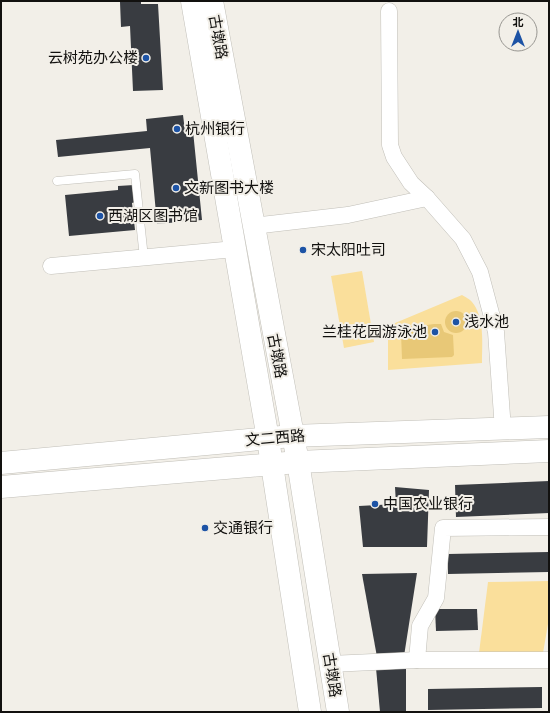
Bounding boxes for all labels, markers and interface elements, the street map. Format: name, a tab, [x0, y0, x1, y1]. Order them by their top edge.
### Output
north arrow	[498, 12, 538, 52]
street label: 古墩路	[205, 13, 231, 61]
text: 北	[513, 16, 524, 29]
place label: 云树苑办公楼	[48, 49, 138, 67]
marker: 云树苑办公楼	[141, 53, 151, 63]
place label: 杭州银行	[185, 120, 245, 138]
marker: 杭州银行	[172, 124, 182, 134]
place label: 文新图书大楼	[184, 179, 274, 197]
marker: 文新图书大楼	[171, 183, 181, 193]
place label: 西湖区图书馆	[108, 207, 198, 225]
marker: 西湖区图书馆	[95, 211, 105, 221]
place label: 宋太阳吐司	[311, 241, 386, 259]
marker: 宋太阳吐司	[298, 245, 308, 255]
place label: 浅水池	[464, 313, 509, 331]
marker: 浅水池	[451, 317, 461, 327]
place label: 兰桂花园游泳池	[322, 323, 427, 341]
marker: 兰桂花园游泳池	[430, 327, 440, 337]
street label: 古墩路	[264, 332, 290, 380]
street label: 文二西路	[244, 426, 306, 450]
place label: 中国农业银行	[383, 495, 473, 513]
marker: 中国农业银行	[370, 499, 380, 509]
place label: 交通银行	[213, 519, 273, 537]
marker: 交通银行	[200, 523, 210, 533]
street label: 古墩路	[320, 651, 344, 699]

